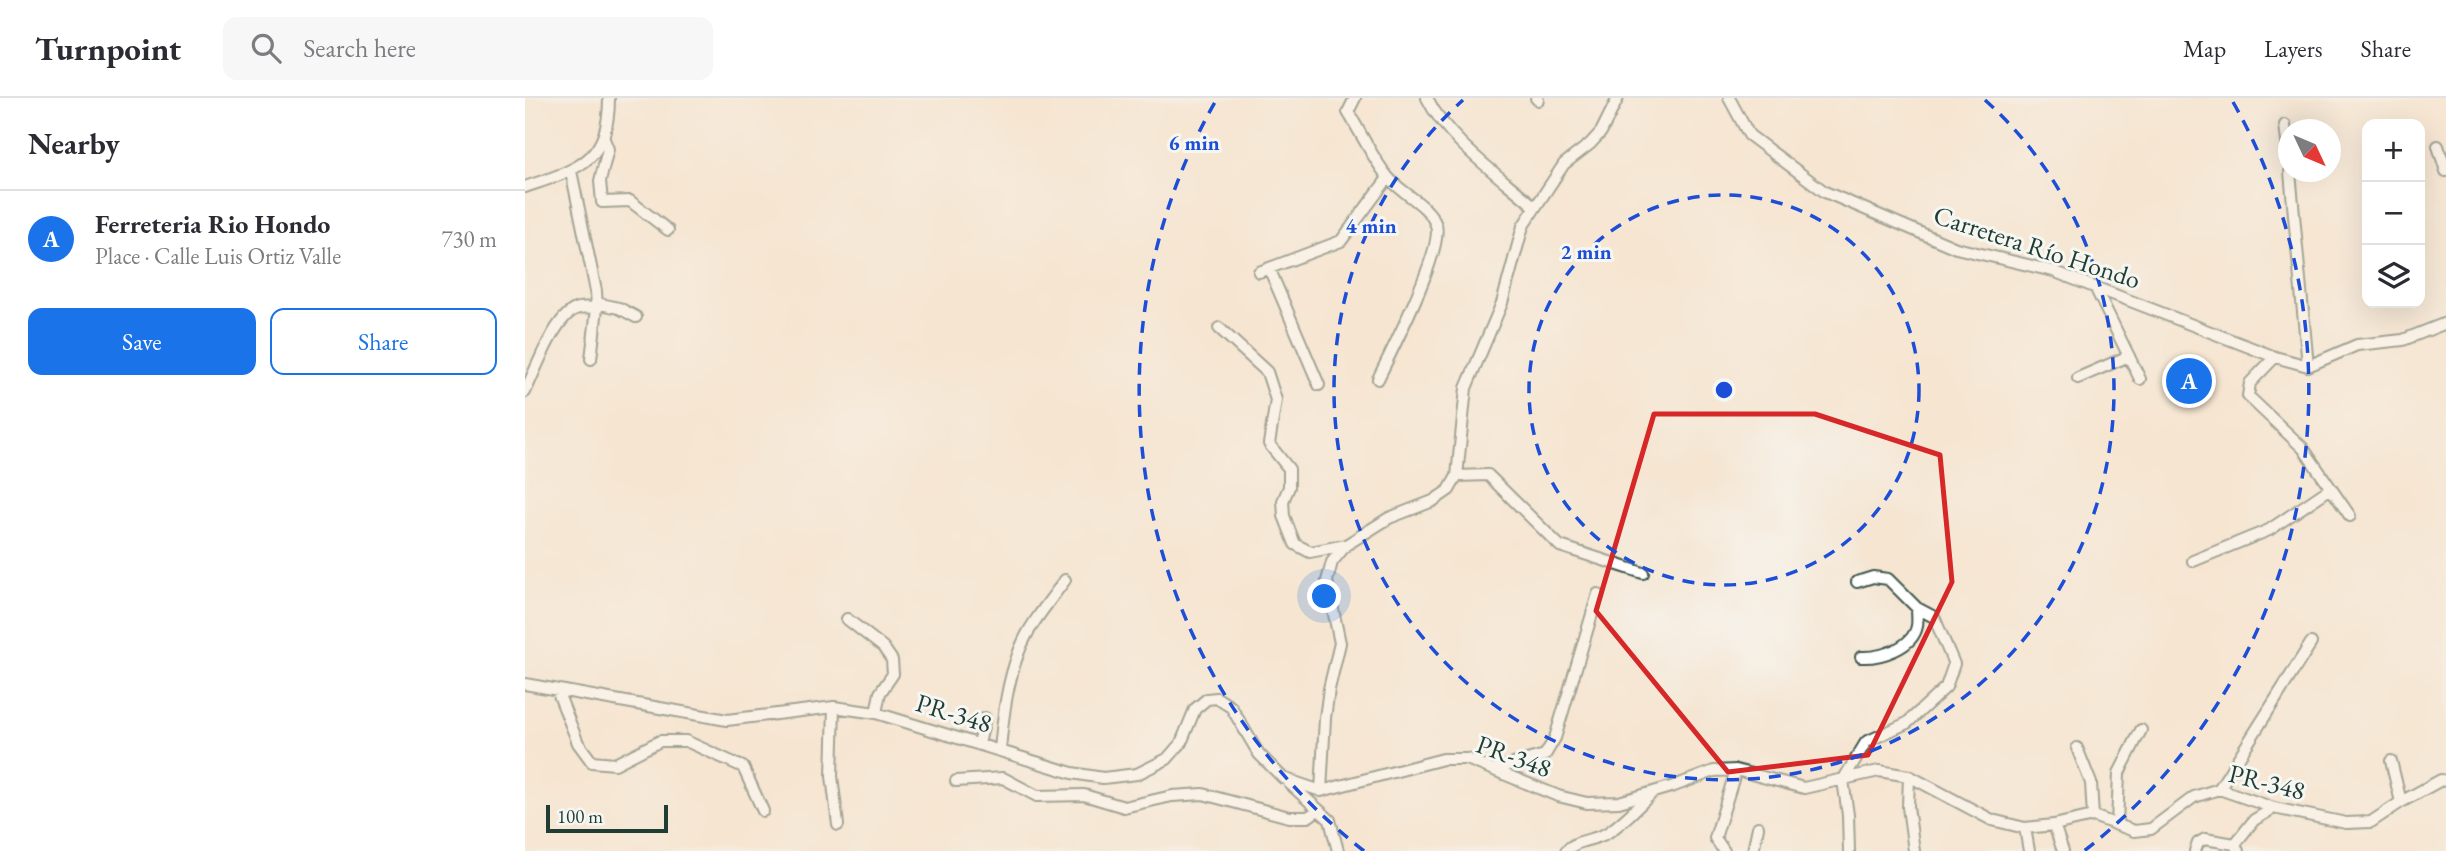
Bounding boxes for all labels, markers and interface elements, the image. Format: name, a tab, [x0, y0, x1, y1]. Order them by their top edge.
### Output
search box	[223, 17, 713, 80]
text: Turnpoint	[35, 27, 181, 70]
icon: search	[247, 29, 285, 67]
text: Search here	[303, 31, 416, 65]
text: Map	[2183, 33, 2226, 64]
text: Layers	[2264, 33, 2323, 64]
text: Share	[2361, 33, 2411, 64]
north arrow	[2278, 119, 2341, 182]
map controls	[2362, 119, 2425, 308]
button: +	[2362, 119, 2425, 182]
text: Nearby	[28, 124, 120, 163]
text: 6 min	[1168, 129, 1220, 156]
button: −	[2362, 182, 2425, 245]
street label: Carretera Río Hondo	[1929, 198, 2145, 296]
text: Ferreteria Rio Hondo	[95, 207, 330, 241]
text: 4 min	[1345, 212, 1397, 239]
text: A	[43, 224, 59, 254]
text: 730 m	[441, 224, 497, 254]
text: 2 min	[1560, 238, 1612, 265]
text: Place · Calle Luis Ortiz Valle	[95, 241, 341, 271]
button: layers	[2362, 245, 2425, 308]
button: Save	[28, 308, 256, 375]
button: Share	[270, 308, 497, 375]
pin: A	[2166, 355, 2212, 407]
centre of rings	[1712, 378, 1736, 402]
your location	[1307, 579, 1341, 613]
street label: PR-348	[912, 685, 996, 741]
street label: PR-348	[1472, 727, 1556, 785]
street label: PR-348	[2225, 756, 2309, 808]
scale bar	[546, 802, 669, 834]
text: 100 m	[557, 804, 603, 829]

